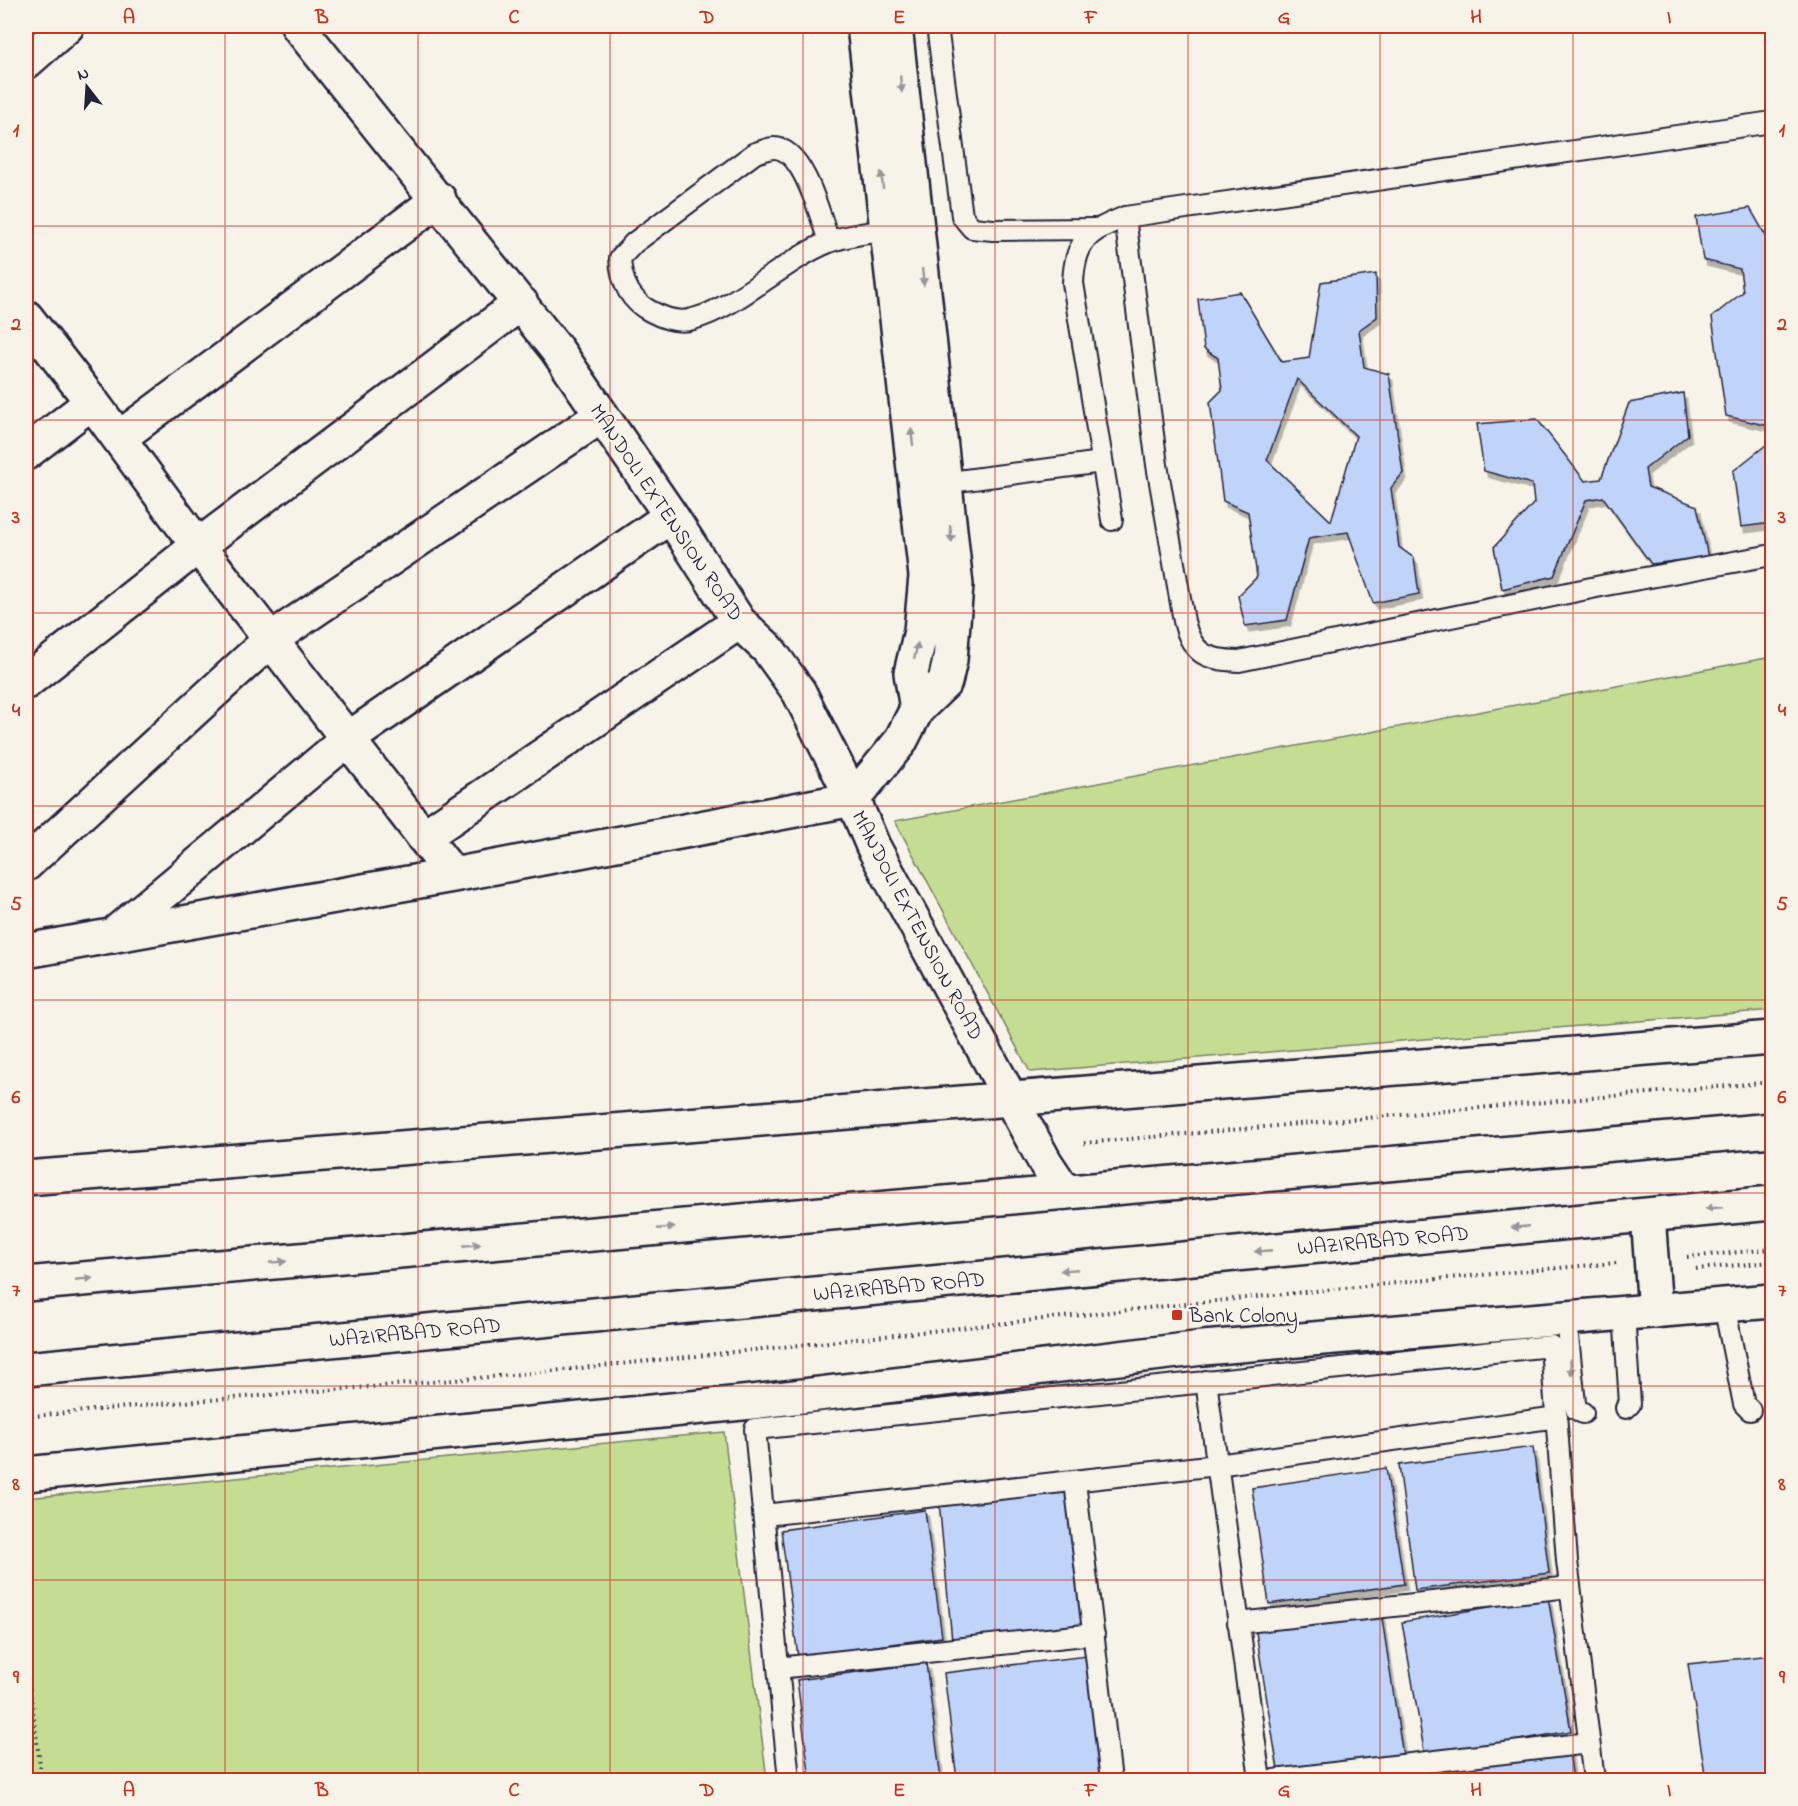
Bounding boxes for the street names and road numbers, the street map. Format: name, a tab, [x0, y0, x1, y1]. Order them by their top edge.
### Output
street label: MANDOLI EXTENSION ROAD	[581, 398, 749, 628]
street label: MANDOLI EXTENSION ROAD	[843, 806, 990, 1046]
street label: WAZIRABAD ROAD	[1296, 1220, 1470, 1264]
street label: WAZIRABAD ROAD	[812, 1266, 986, 1310]
street label: WAZIRABAD ROAD	[328, 1312, 502, 1356]

